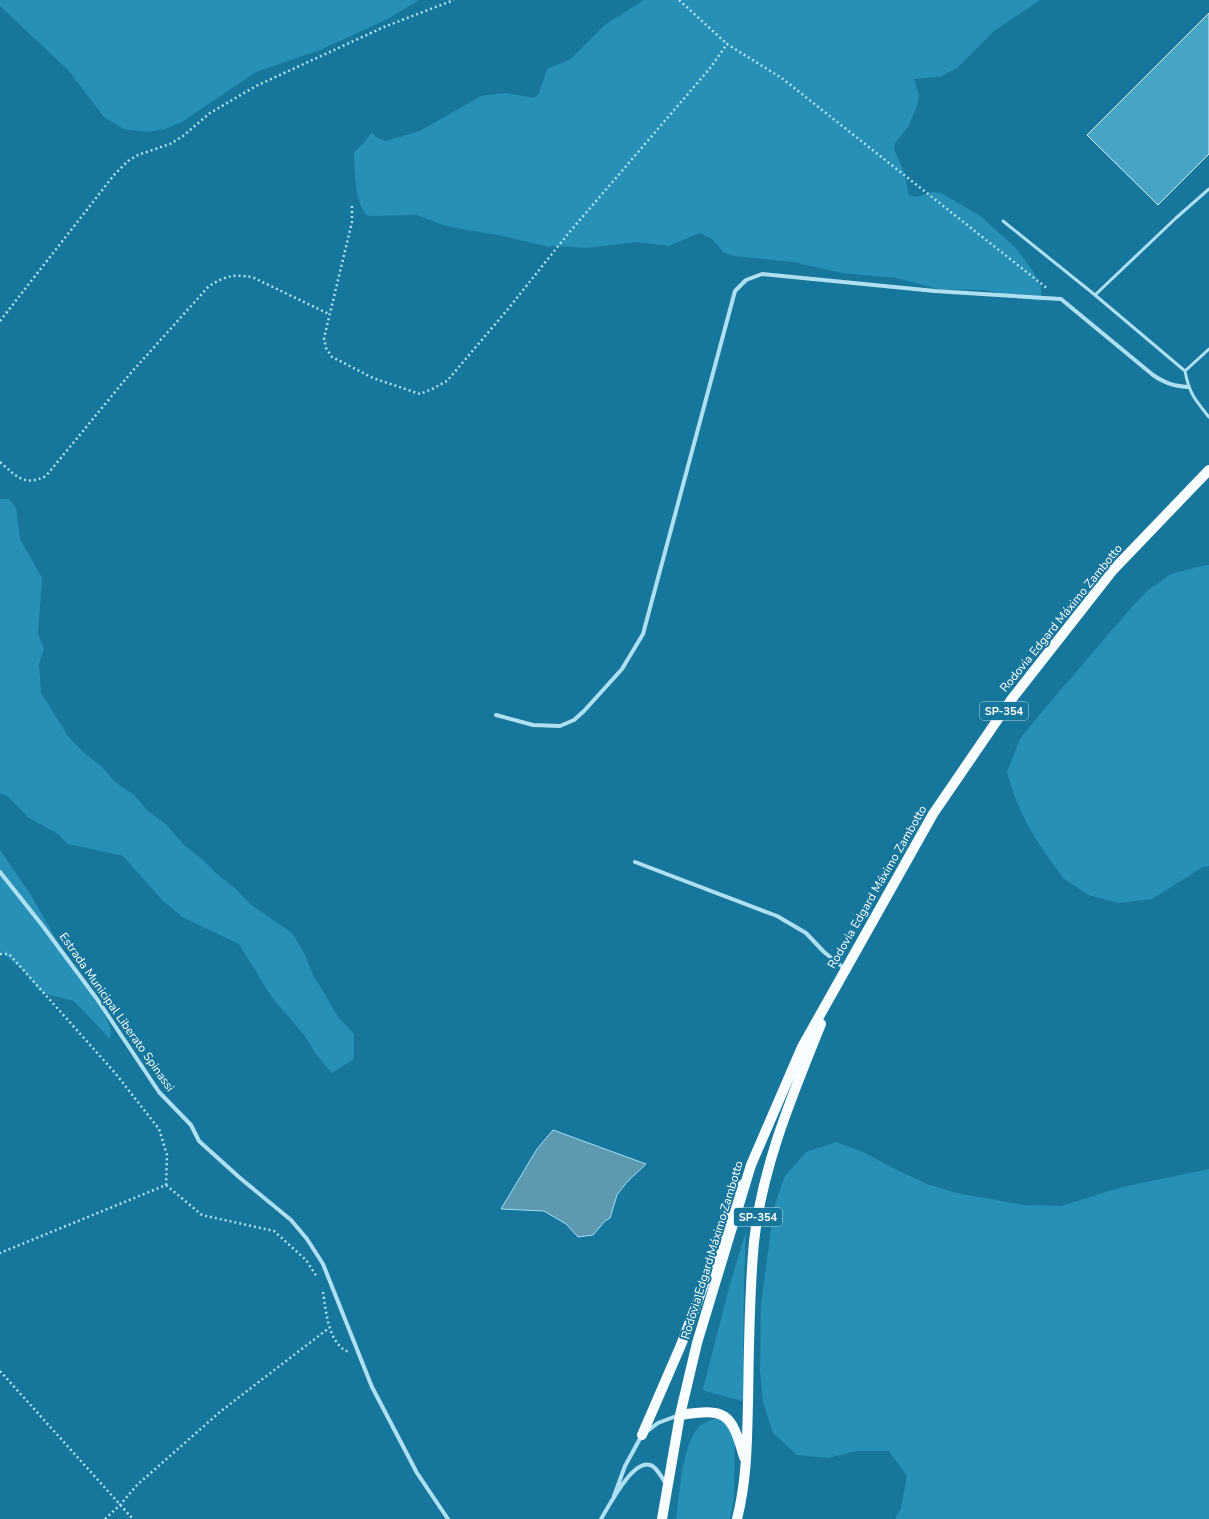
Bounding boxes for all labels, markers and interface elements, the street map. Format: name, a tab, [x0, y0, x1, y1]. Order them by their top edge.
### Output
street label: Rodovia Edgard Máximo Zambotto	[996, 540, 1126, 695]
road number: SP-354	[980, 702, 1028, 720]
street label: Rodovia Edgard Máximo Zambotto	[824, 802, 931, 972]
street label: Estrada Municipal Liberato Spinassi	[56, 929, 178, 1095]
street label: Rodovia Edgard Máximo Zambotto	[677, 1158, 747, 1341]
road number: SP-354	[734, 1208, 782, 1226]

